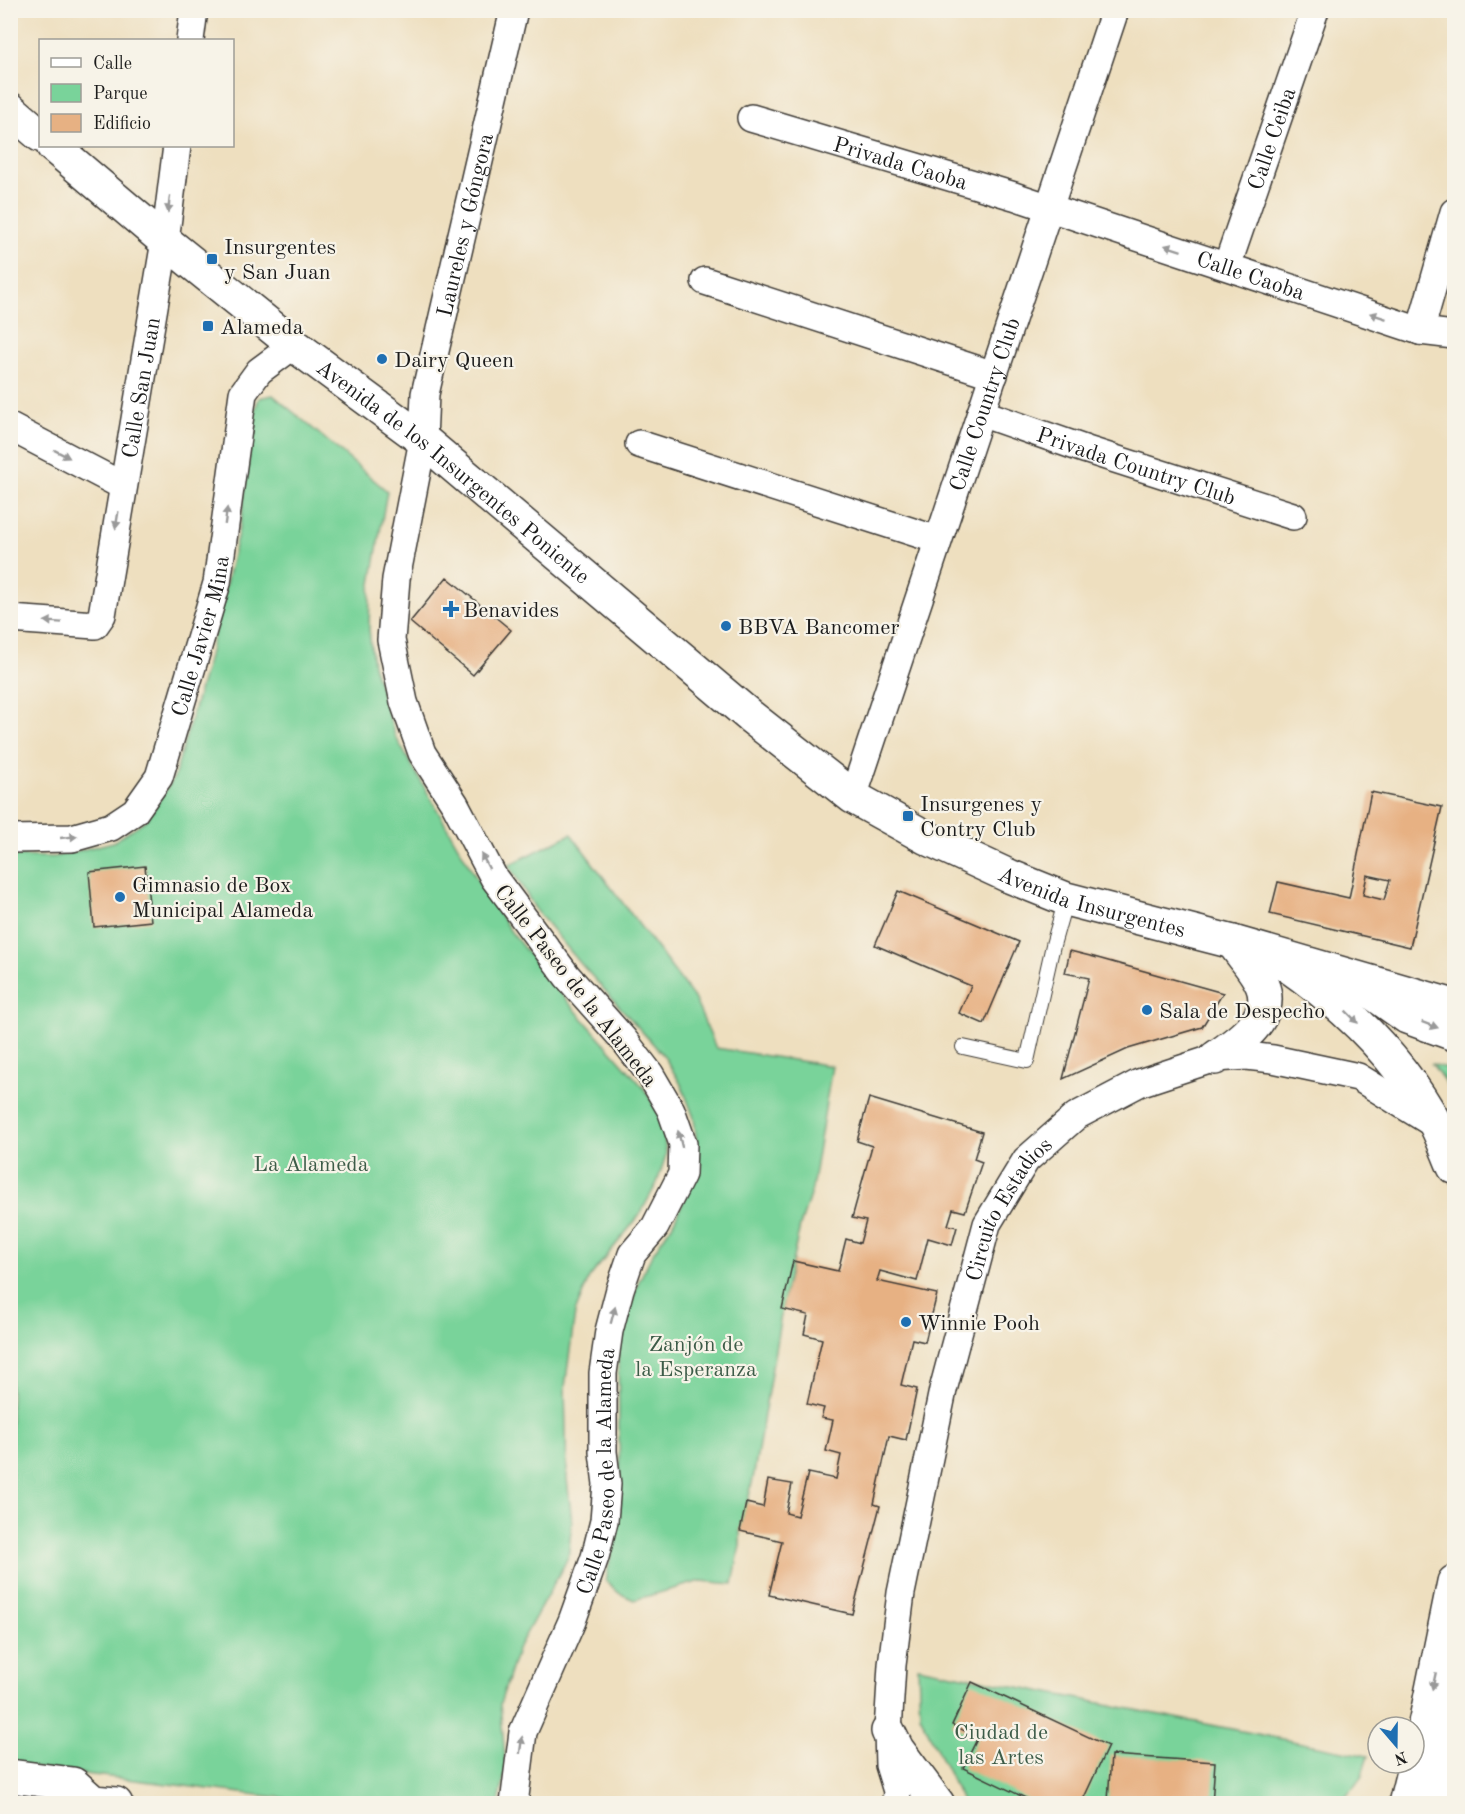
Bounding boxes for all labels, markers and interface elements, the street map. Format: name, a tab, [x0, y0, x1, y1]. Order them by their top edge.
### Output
legend	[39, 39, 234, 147]
text: Calle	[93, 55, 132, 73]
text: Parque	[93, 85, 148, 103]
street label: Calle Ceiba	[1245, 85, 1301, 193]
text: Edificio	[93, 115, 151, 133]
street label: Laureles y Góngora	[434, 131, 498, 319]
street label: Privada Caoba	[830, 134, 970, 195]
one-way arrow	[165, 194, 174, 213]
place label: Insurgentes y San Juan	[224, 237, 336, 284]
one-way arrow	[1164, 243, 1182, 253]
street label: Calle Caoba	[1193, 248, 1307, 305]
marker: Insurgentes y San Juan	[205, 252, 219, 266]
one-way arrow	[1369, 311, 1387, 321]
street label: Calle Country Club	[947, 315, 1025, 494]
street label: Calle San Juan	[120, 316, 165, 460]
place label: Alameda	[220, 317, 304, 339]
marker: Alameda	[201, 319, 215, 333]
place label: Dairy Queen	[394, 350, 514, 372]
marker: Dairy Queen	[375, 352, 389, 366]
street label: Avenida de los Insurgentes Poniente	[312, 356, 593, 589]
street label: Privada Country Club	[1033, 424, 1238, 510]
one-way arrow	[54, 450, 71, 459]
one-way arrow	[221, 506, 230, 525]
one-way arrow	[113, 511, 122, 530]
street label: Calle Javier Mina	[169, 554, 234, 719]
place label: Benavides	[463, 600, 559, 622]
marker: Benavides	[444, 602, 458, 616]
one-way arrow	[43, 617, 62, 626]
place label: BBVA Bancomer	[738, 617, 899, 639]
marker: BBVA Bancomer	[719, 619, 733, 633]
place label: Insurgenes y Contry Club	[920, 794, 1043, 841]
marker: Insurgenes y Contry Club	[901, 809, 915, 823]
one-way arrow	[59, 832, 78, 842]
one-way arrow	[480, 852, 490, 869]
street label: Avenida Insurgentes	[994, 864, 1188, 942]
place label: Gimnasio de Box Municipal Alameda	[132, 875, 314, 922]
street label: Calle Paseo de la Alameda	[490, 881, 661, 1091]
marker: Gimnasio de Box Municipal Alameda	[113, 890, 127, 904]
place label: Sala de Despecho	[1159, 1001, 1325, 1023]
marker: Sala de Despecho	[1140, 1003, 1154, 1017]
one-way arrow	[1345, 1010, 1359, 1024]
one-way arrow	[1421, 1020, 1439, 1030]
one-way arrow	[675, 1130, 685, 1148]
street label: Circuito Estadios	[963, 1134, 1057, 1284]
park label: La Alameda	[253, 1154, 369, 1176]
one-way arrow	[608, 1306, 618, 1325]
place label: Winnie Pooh	[918, 1313, 1040, 1335]
marker: Winnie Pooh	[899, 1315, 913, 1329]
park label: Zanjón de la Esperanza	[635, 1334, 757, 1381]
street label: Calle Paseo de la Alameda	[573, 1346, 620, 1598]
one-way arrow	[1429, 1671, 1438, 1690]
north arrow	[1366, 1715, 1426, 1775]
park label: Ciudad de las Artes	[954, 1722, 1048, 1769]
one-way arrow	[516, 1736, 525, 1755]
text: N	[1391, 1748, 1409, 1767]

